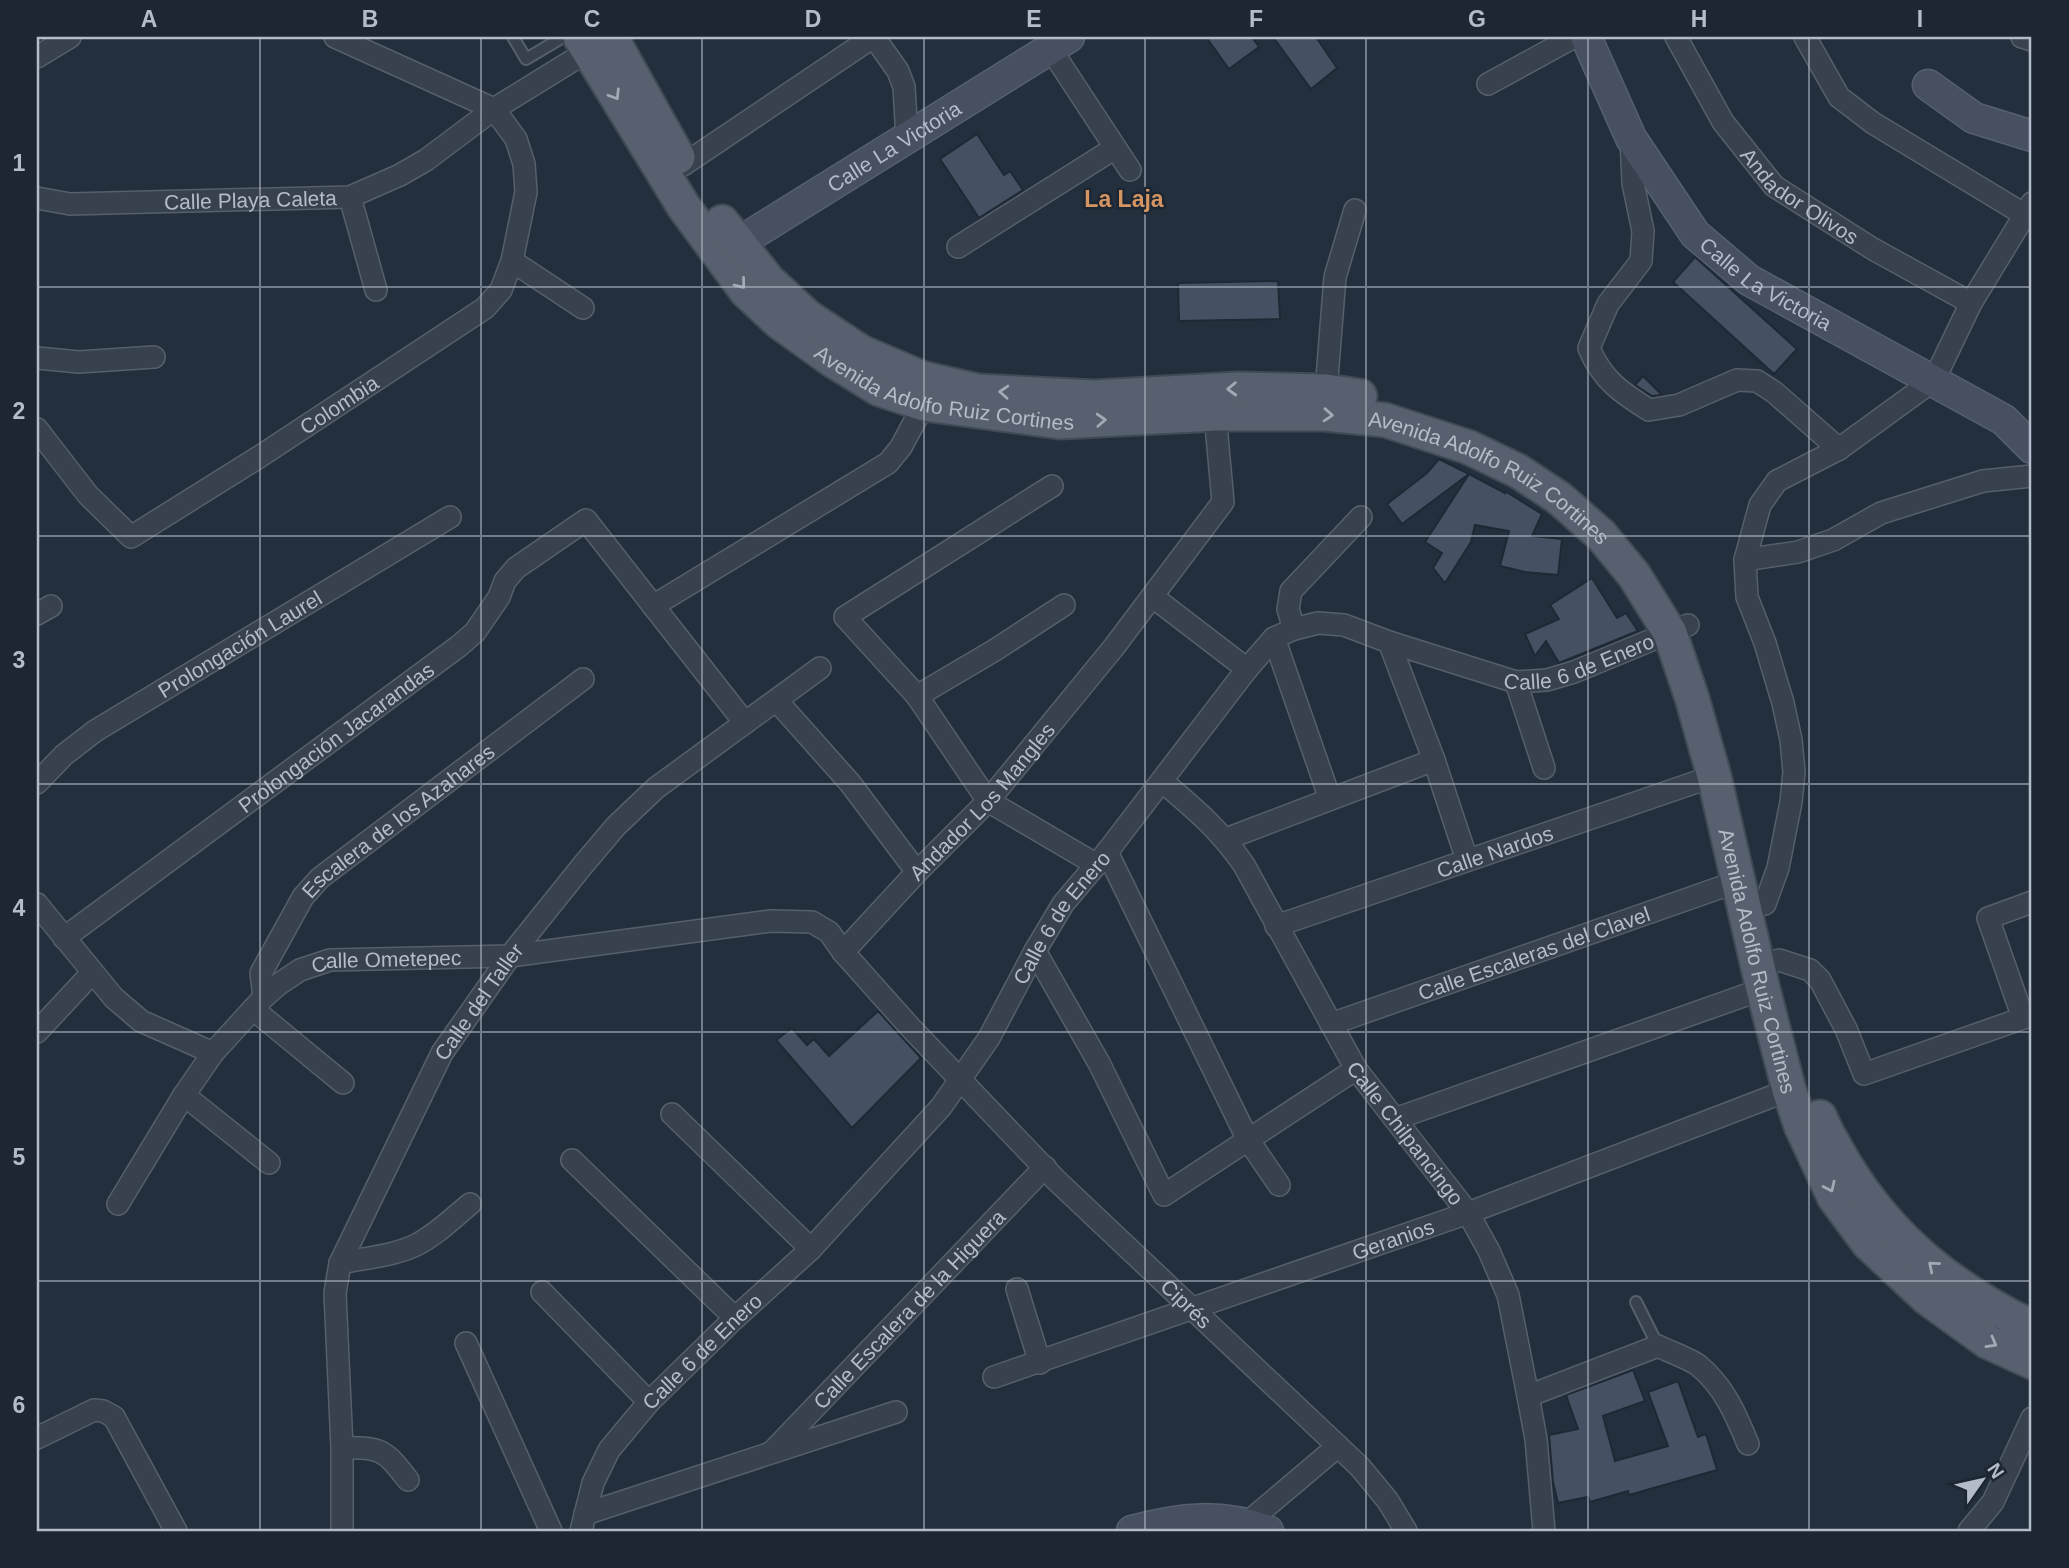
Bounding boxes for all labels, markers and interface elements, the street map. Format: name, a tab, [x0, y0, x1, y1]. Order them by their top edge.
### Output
text: A	[141, 6, 157, 32]
text: B	[362, 6, 378, 32]
text: C	[584, 6, 600, 32]
text: D	[805, 6, 821, 32]
text: E	[1026, 6, 1042, 32]
text: F	[1249, 6, 1263, 32]
text: G	[1468, 6, 1486, 32]
text: H	[1691, 6, 1707, 32]
text: I	[1917, 6, 1923, 32]
one-way arrow	[607, 88, 620, 101]
street label: Calle La Victoria	[823, 96, 965, 196]
street label: Andador Olivos	[1736, 143, 1863, 248]
text: 1	[13, 150, 26, 176]
street label: Calle Playa Caleta	[164, 186, 337, 213]
district label: La Laja	[1084, 186, 1164, 212]
street label: Calle La Victoria	[1696, 232, 1836, 335]
one-way arrow	[733, 277, 746, 289]
street label: Avenida Adolfo Ruiz Cortines	[811, 340, 1074, 434]
street label: Colombia	[295, 370, 382, 438]
one-way arrow	[1226, 382, 1237, 397]
one-way arrow	[999, 385, 1010, 400]
text: 2	[13, 398, 25, 424]
one-way arrow	[1323, 407, 1334, 422]
street label: Avenida Adolfo Ruiz Cortines	[1367, 407, 1615, 548]
one-way arrow	[1095, 412, 1106, 427]
street label: Prolongación Laurel	[154, 586, 326, 702]
street label: Calle 6 de Enero	[1501, 629, 1657, 694]
text: 3	[13, 647, 25, 673]
street label: Prolongación Jacarandas	[234, 657, 438, 817]
street label: Andador Los Mangles	[904, 718, 1059, 885]
street label: Escalera de los Azahares	[297, 739, 498, 902]
street label: Calle Nardos	[1433, 821, 1556, 882]
street label: Avenida Adolfo Ruiz Cortines	[1715, 826, 1801, 1096]
street label: Calle 6 de Enero	[1008, 846, 1114, 988]
text: 4	[13, 895, 26, 921]
street label: Calle Escaleras del Clavel	[1415, 902, 1653, 1004]
street label: Calle del Taller	[429, 938, 527, 1064]
street label: Calle Ometepec	[308, 946, 462, 977]
street label: Calle Chilpancingo	[1343, 1057, 1469, 1209]
text: 5	[13, 1144, 26, 1170]
one-way arrow	[1821, 1180, 1835, 1192]
street label: Calle Escalera de la Higuera	[809, 1205, 1010, 1413]
street label: Geranios	[1349, 1214, 1437, 1264]
one-way arrow	[1928, 1262, 1941, 1274]
street label: Ciprés	[1157, 1274, 1216, 1332]
street label: Calle 6 de Enero	[637, 1288, 766, 1414]
one-way arrow	[1984, 1334, 1997, 1348]
text: 6	[13, 1392, 25, 1418]
north arrow	[1946, 1446, 2016, 1516]
text: N	[1983, 1459, 2008, 1482]

